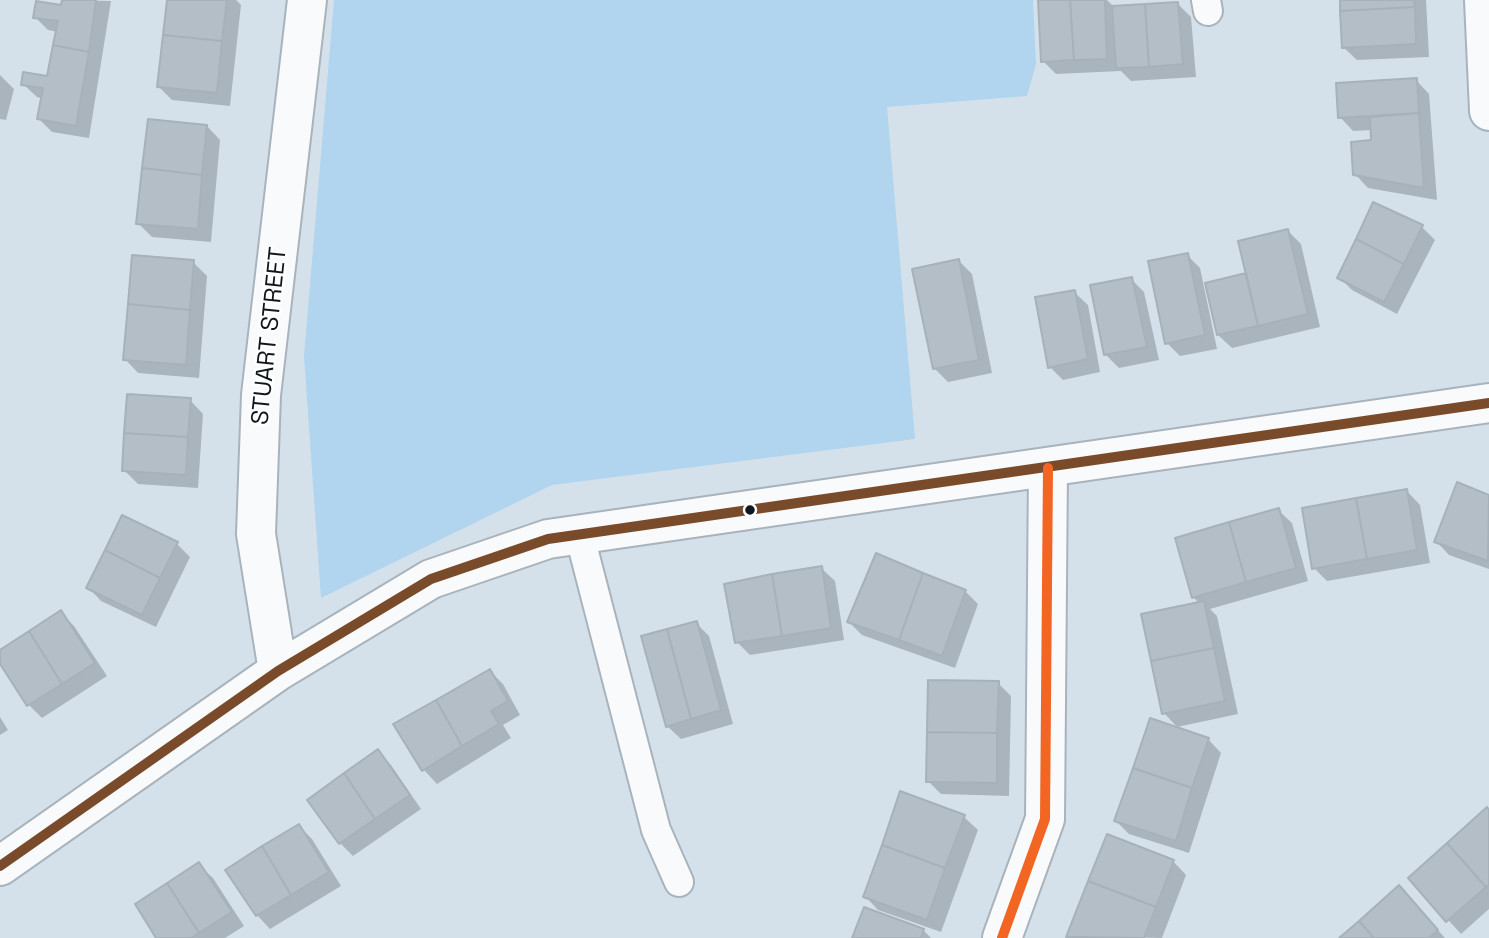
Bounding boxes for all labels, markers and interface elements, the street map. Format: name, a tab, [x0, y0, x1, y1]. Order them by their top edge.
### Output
street label: STUART STREET	[246, 246, 294, 426]
unlabelled marker	[743, 503, 757, 517]

